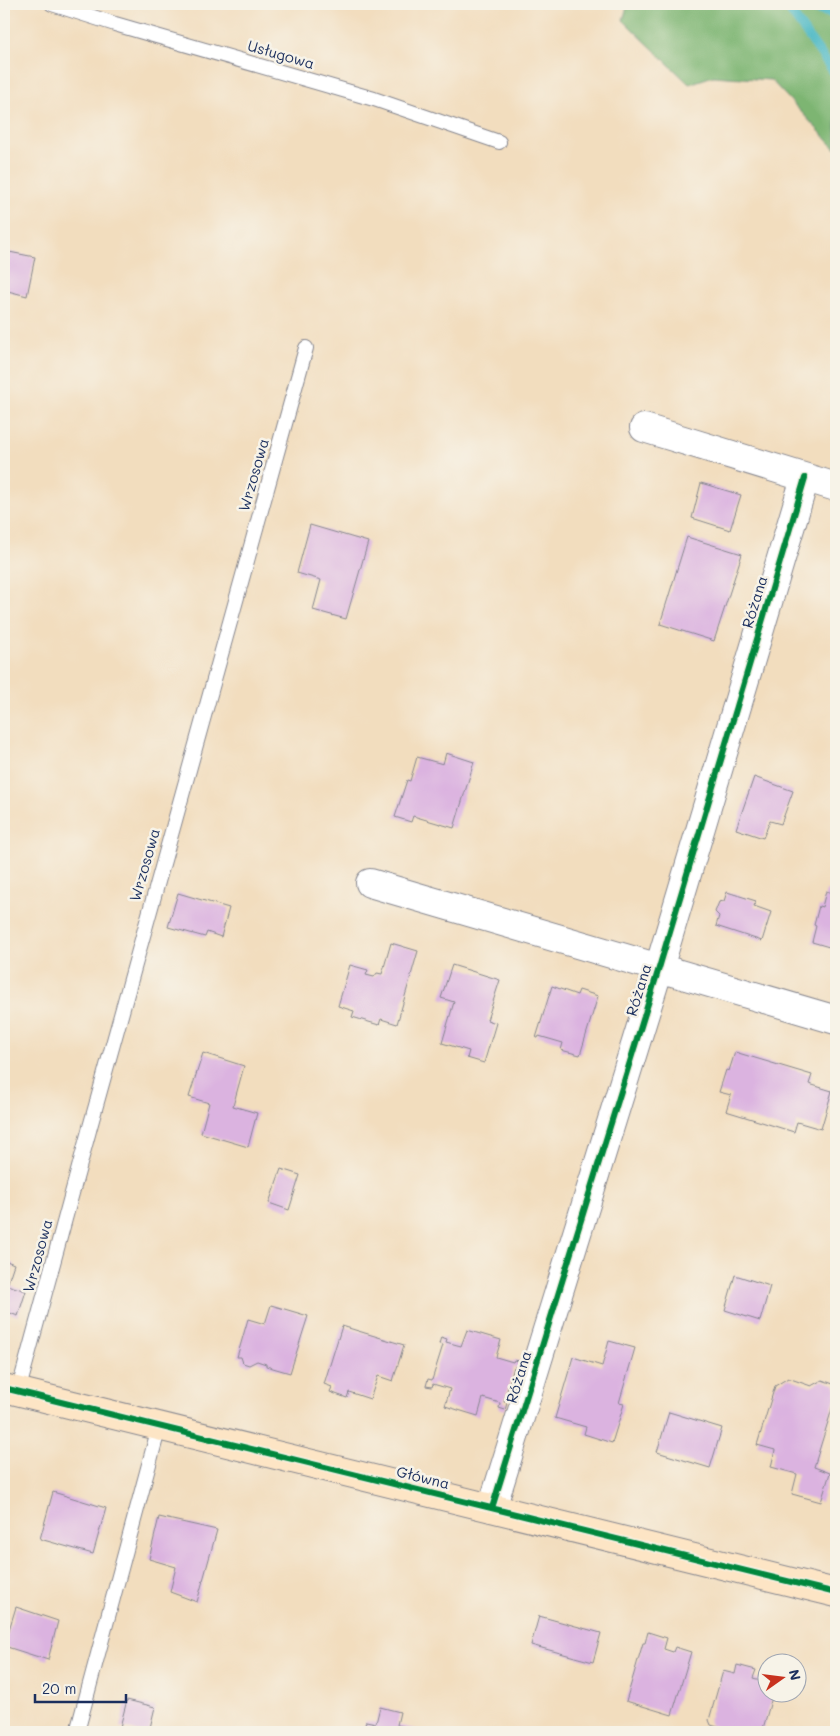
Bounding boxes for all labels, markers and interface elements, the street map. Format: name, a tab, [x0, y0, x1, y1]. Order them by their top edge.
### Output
street label: Usługowa	[245, 35, 317, 73]
street label: Wrzosowa	[233, 436, 273, 514]
street label: Różana	[737, 573, 771, 630]
street label: Wrzosowa	[124, 826, 164, 904]
street label: Różana	[621, 961, 655, 1018]
street label: Wrzosowa	[18, 1217, 56, 1295]
street label: Różana	[501, 1348, 535, 1405]
street label: Główna	[395, 1461, 452, 1493]
north arrow	[758, 1654, 808, 1704]
text: N	[785, 1667, 806, 1682]
scale bar	[35, 1671, 126, 1703]
text: 20 m	[42, 1678, 76, 1698]

